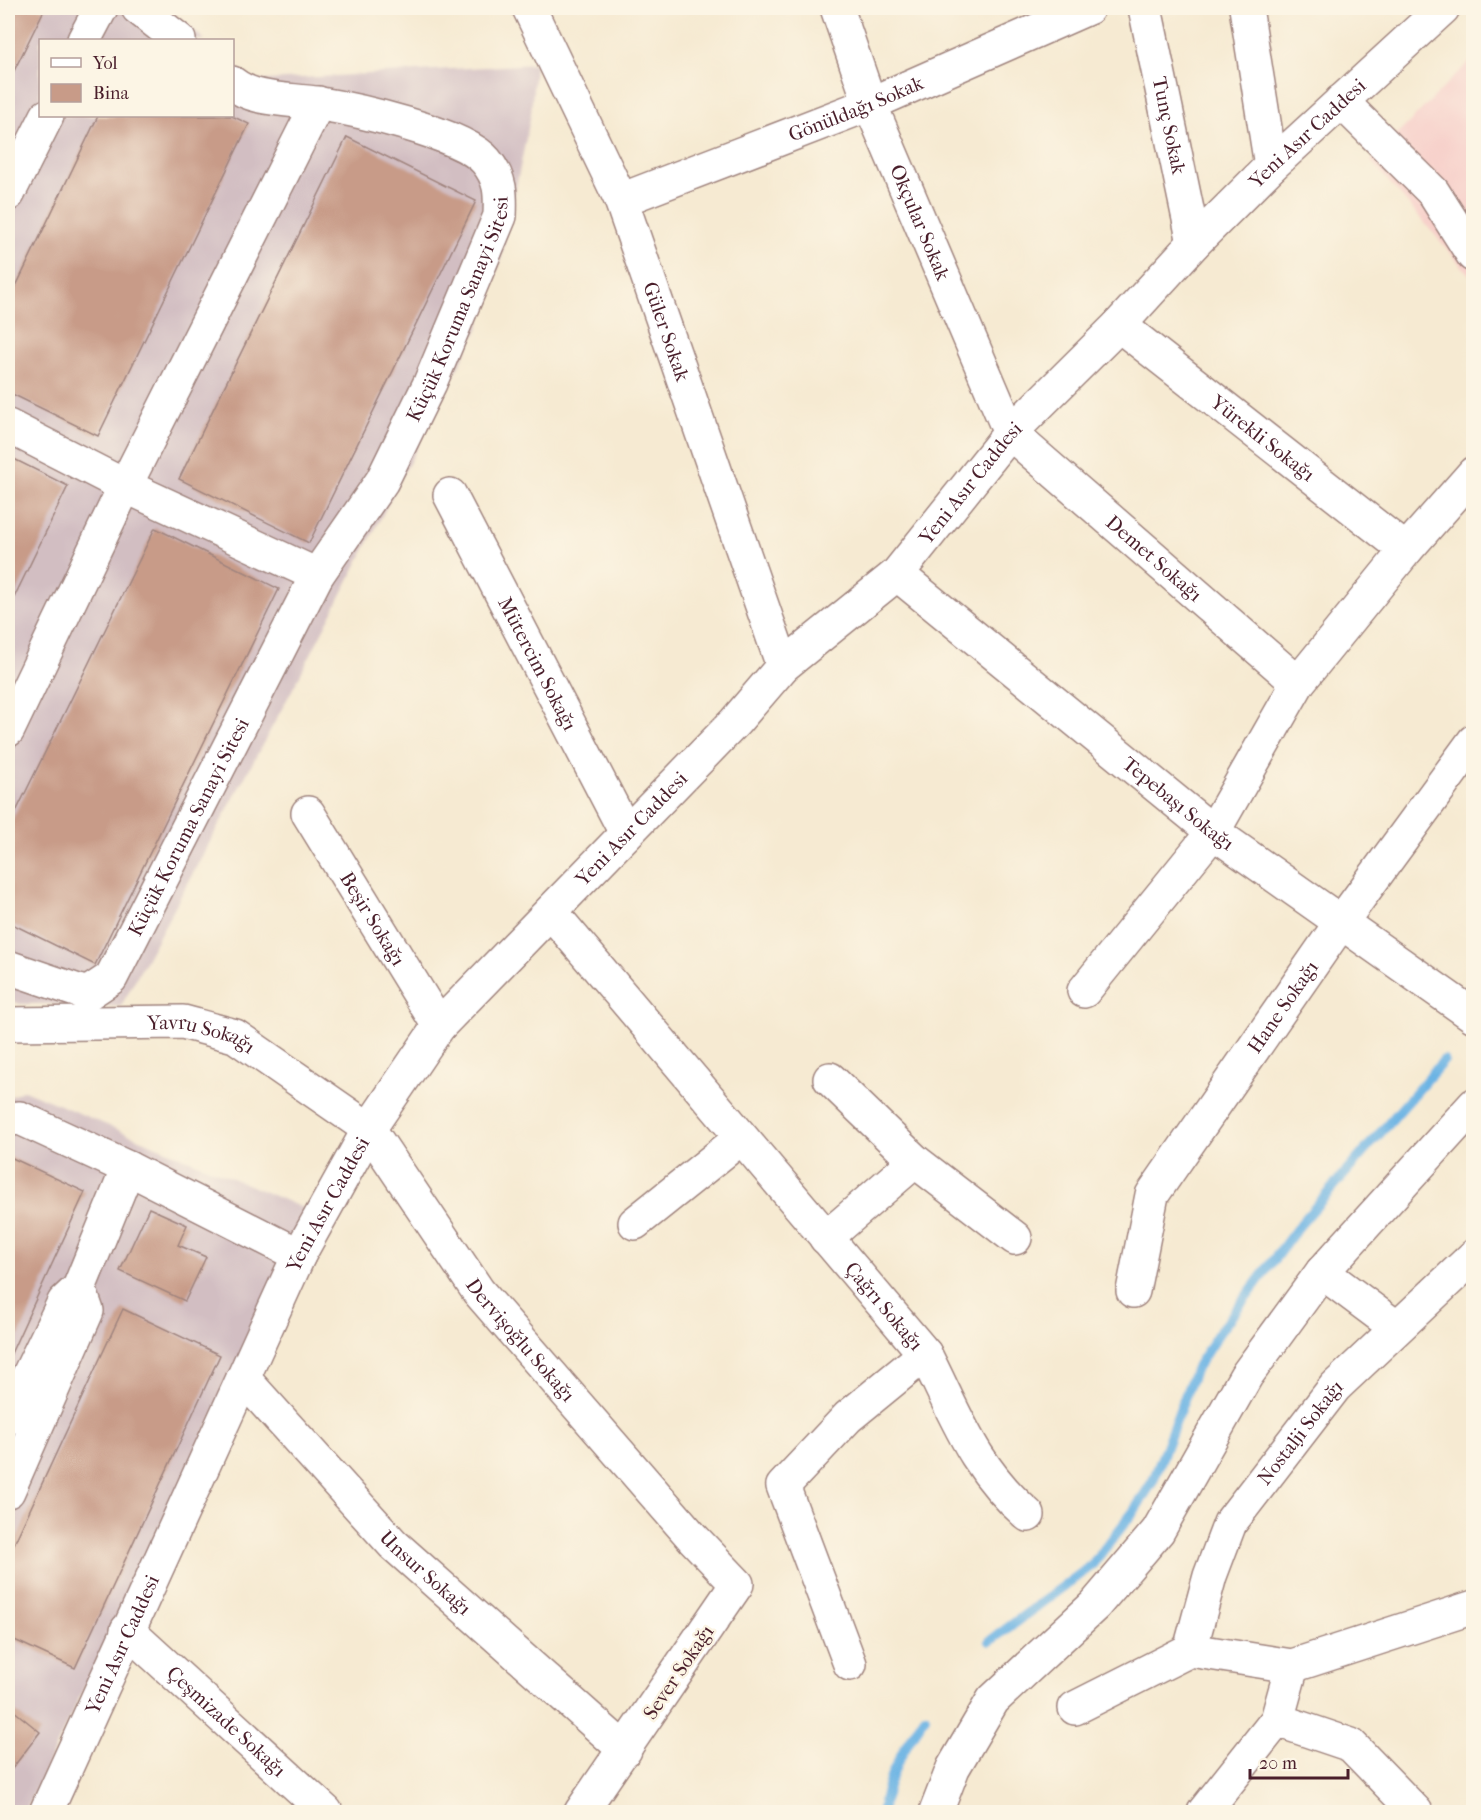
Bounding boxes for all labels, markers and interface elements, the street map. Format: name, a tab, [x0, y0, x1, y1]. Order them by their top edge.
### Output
legend	[39, 39, 234, 117]
text: Yol	[92, 53, 118, 74]
street label: Gönüldağı Sokak	[785, 71, 928, 146]
street label: Yeni Asır Caddesi	[1244, 74, 1371, 194]
street label: Tunç Sokak	[1148, 75, 1191, 177]
text: Bina	[93, 83, 129, 104]
street label: Okçular Sokak	[885, 161, 955, 284]
street label: Küçük Koruma Sanayi Sitesi	[402, 196, 512, 425]
street label: Güler Sokak	[638, 279, 694, 385]
street label: Yürekli Sokağı	[1205, 390, 1319, 486]
street label: Yeni Asır Caddesi	[914, 417, 1027, 550]
street label: Demet Sokağı	[1101, 511, 1207, 606]
street label: Mütercim Sokağı	[493, 593, 581, 734]
street label: Küçük Koruma Sanayi Sitesi	[123, 714, 254, 940]
street label: Tepebaşı Sokağı	[1118, 752, 1238, 855]
street label: Yeni Asır Caddesi	[570, 767, 692, 892]
street label: Beşir Sokağı	[335, 868, 410, 970]
street label: Hane Sokağı	[1243, 956, 1323, 1058]
street label: Yavru Sokağı	[146, 1011, 259, 1058]
street label: Yeni Asır Caddesi	[282, 1133, 374, 1276]
street label: Çağrı Sokağı	[839, 1257, 928, 1355]
street label: Dervişoğlu Sokağı	[461, 1274, 580, 1406]
street label: Nostalji Sokağı	[1253, 1375, 1348, 1489]
street label: Unsur Sokağı	[374, 1526, 476, 1620]
street label: Yeni Asır Caddesi	[81, 1571, 164, 1719]
street label: Sever Sokağı	[638, 1621, 718, 1724]
street label: Çeşmizade Sokağı	[161, 1661, 291, 1782]
scale bar	[1250, 1742, 1348, 1780]
text: 20 m	[1259, 1753, 1297, 1774]

